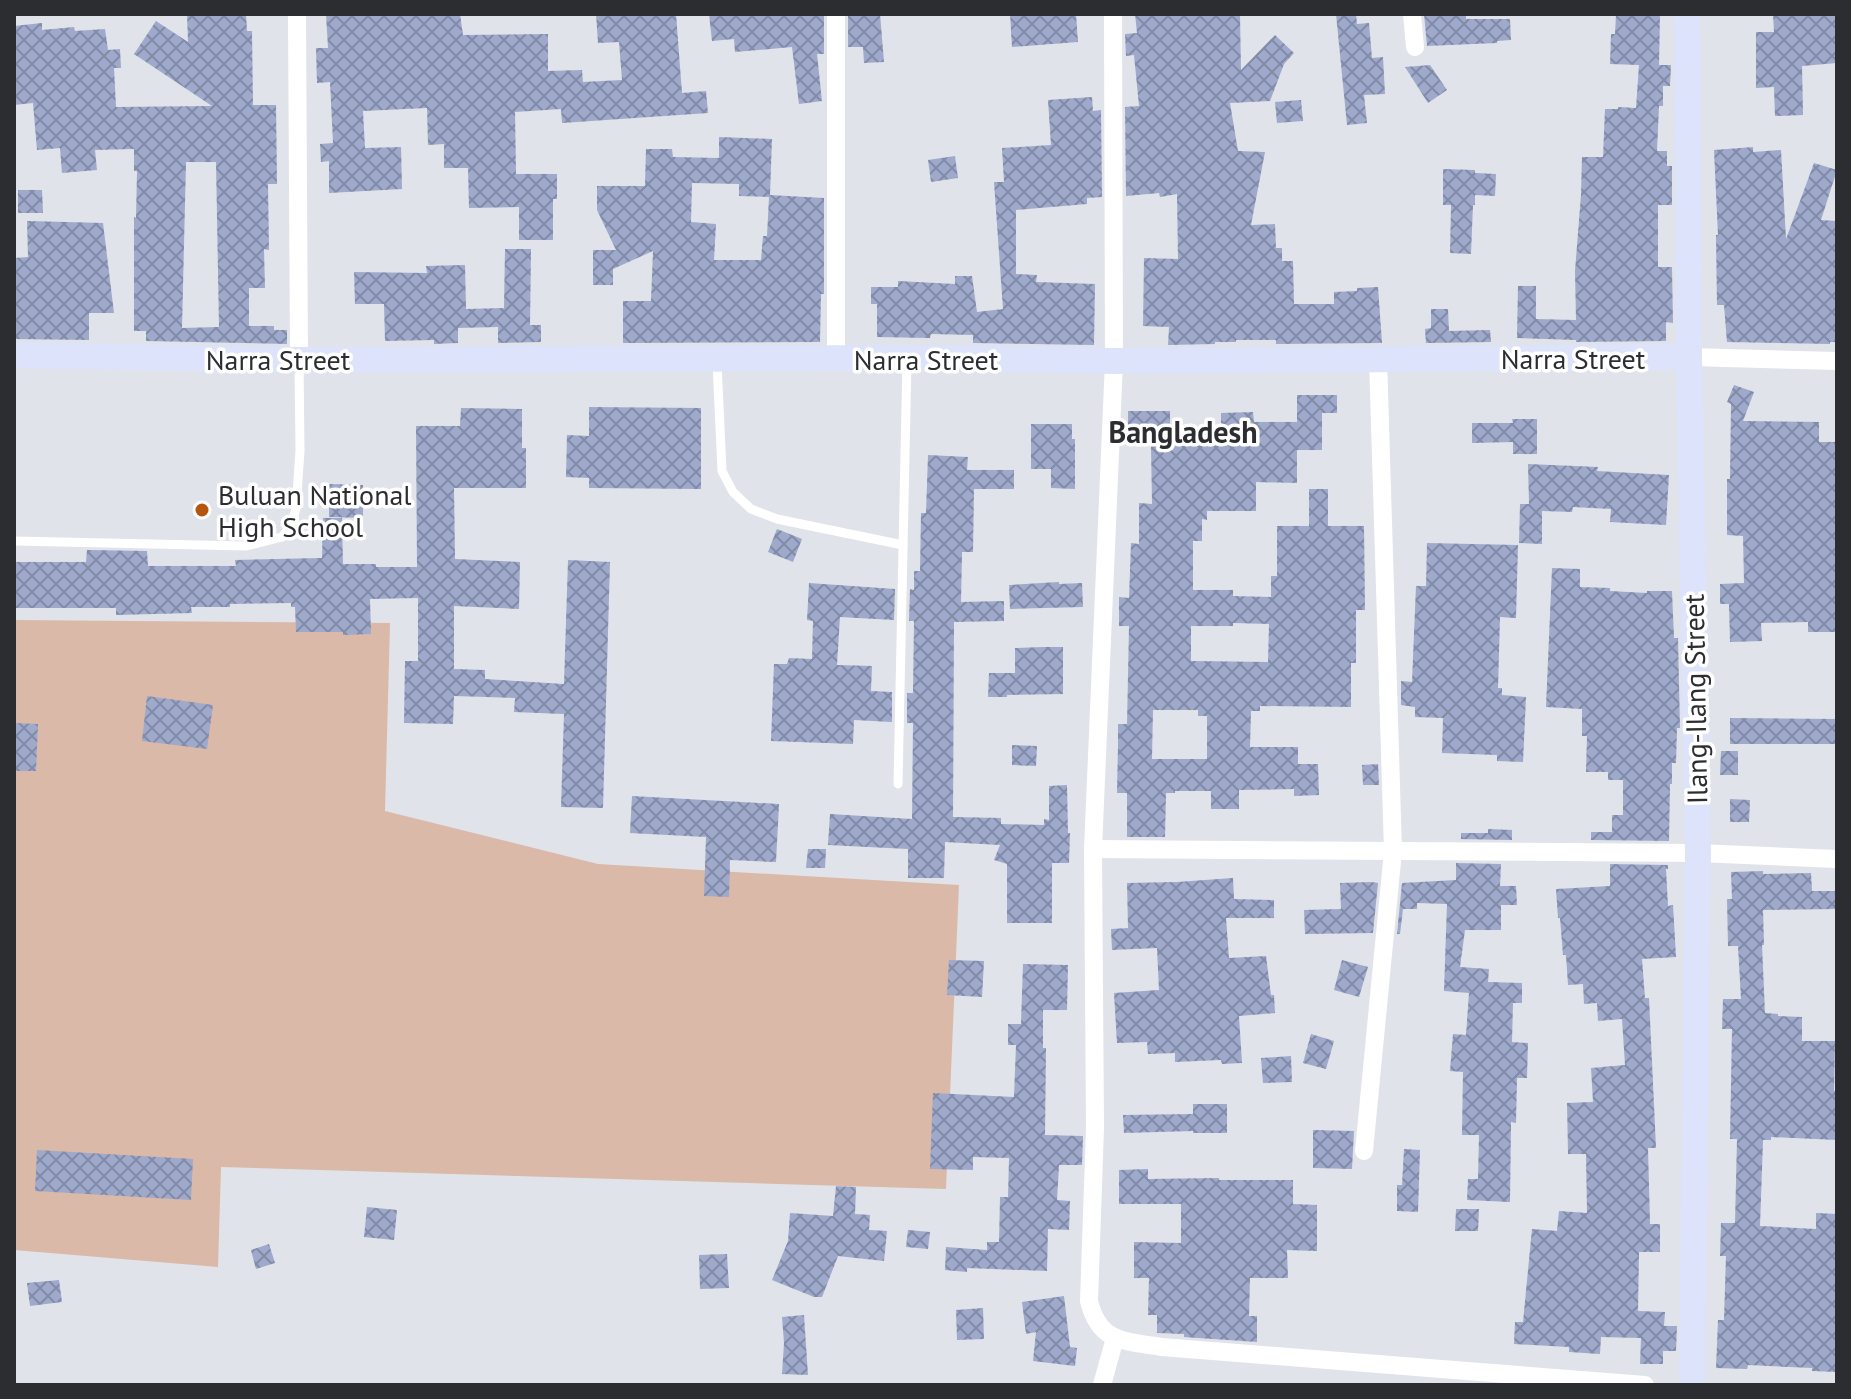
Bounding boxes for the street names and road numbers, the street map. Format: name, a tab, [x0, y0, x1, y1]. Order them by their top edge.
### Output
street label: Narra Street	[1501, 340, 1646, 377]
street label: Narra Street	[206, 341, 351, 378]
street label: Narra Street	[854, 341, 999, 378]
street label: Ilang-Ilang Street	[1675, 593, 1715, 804]

